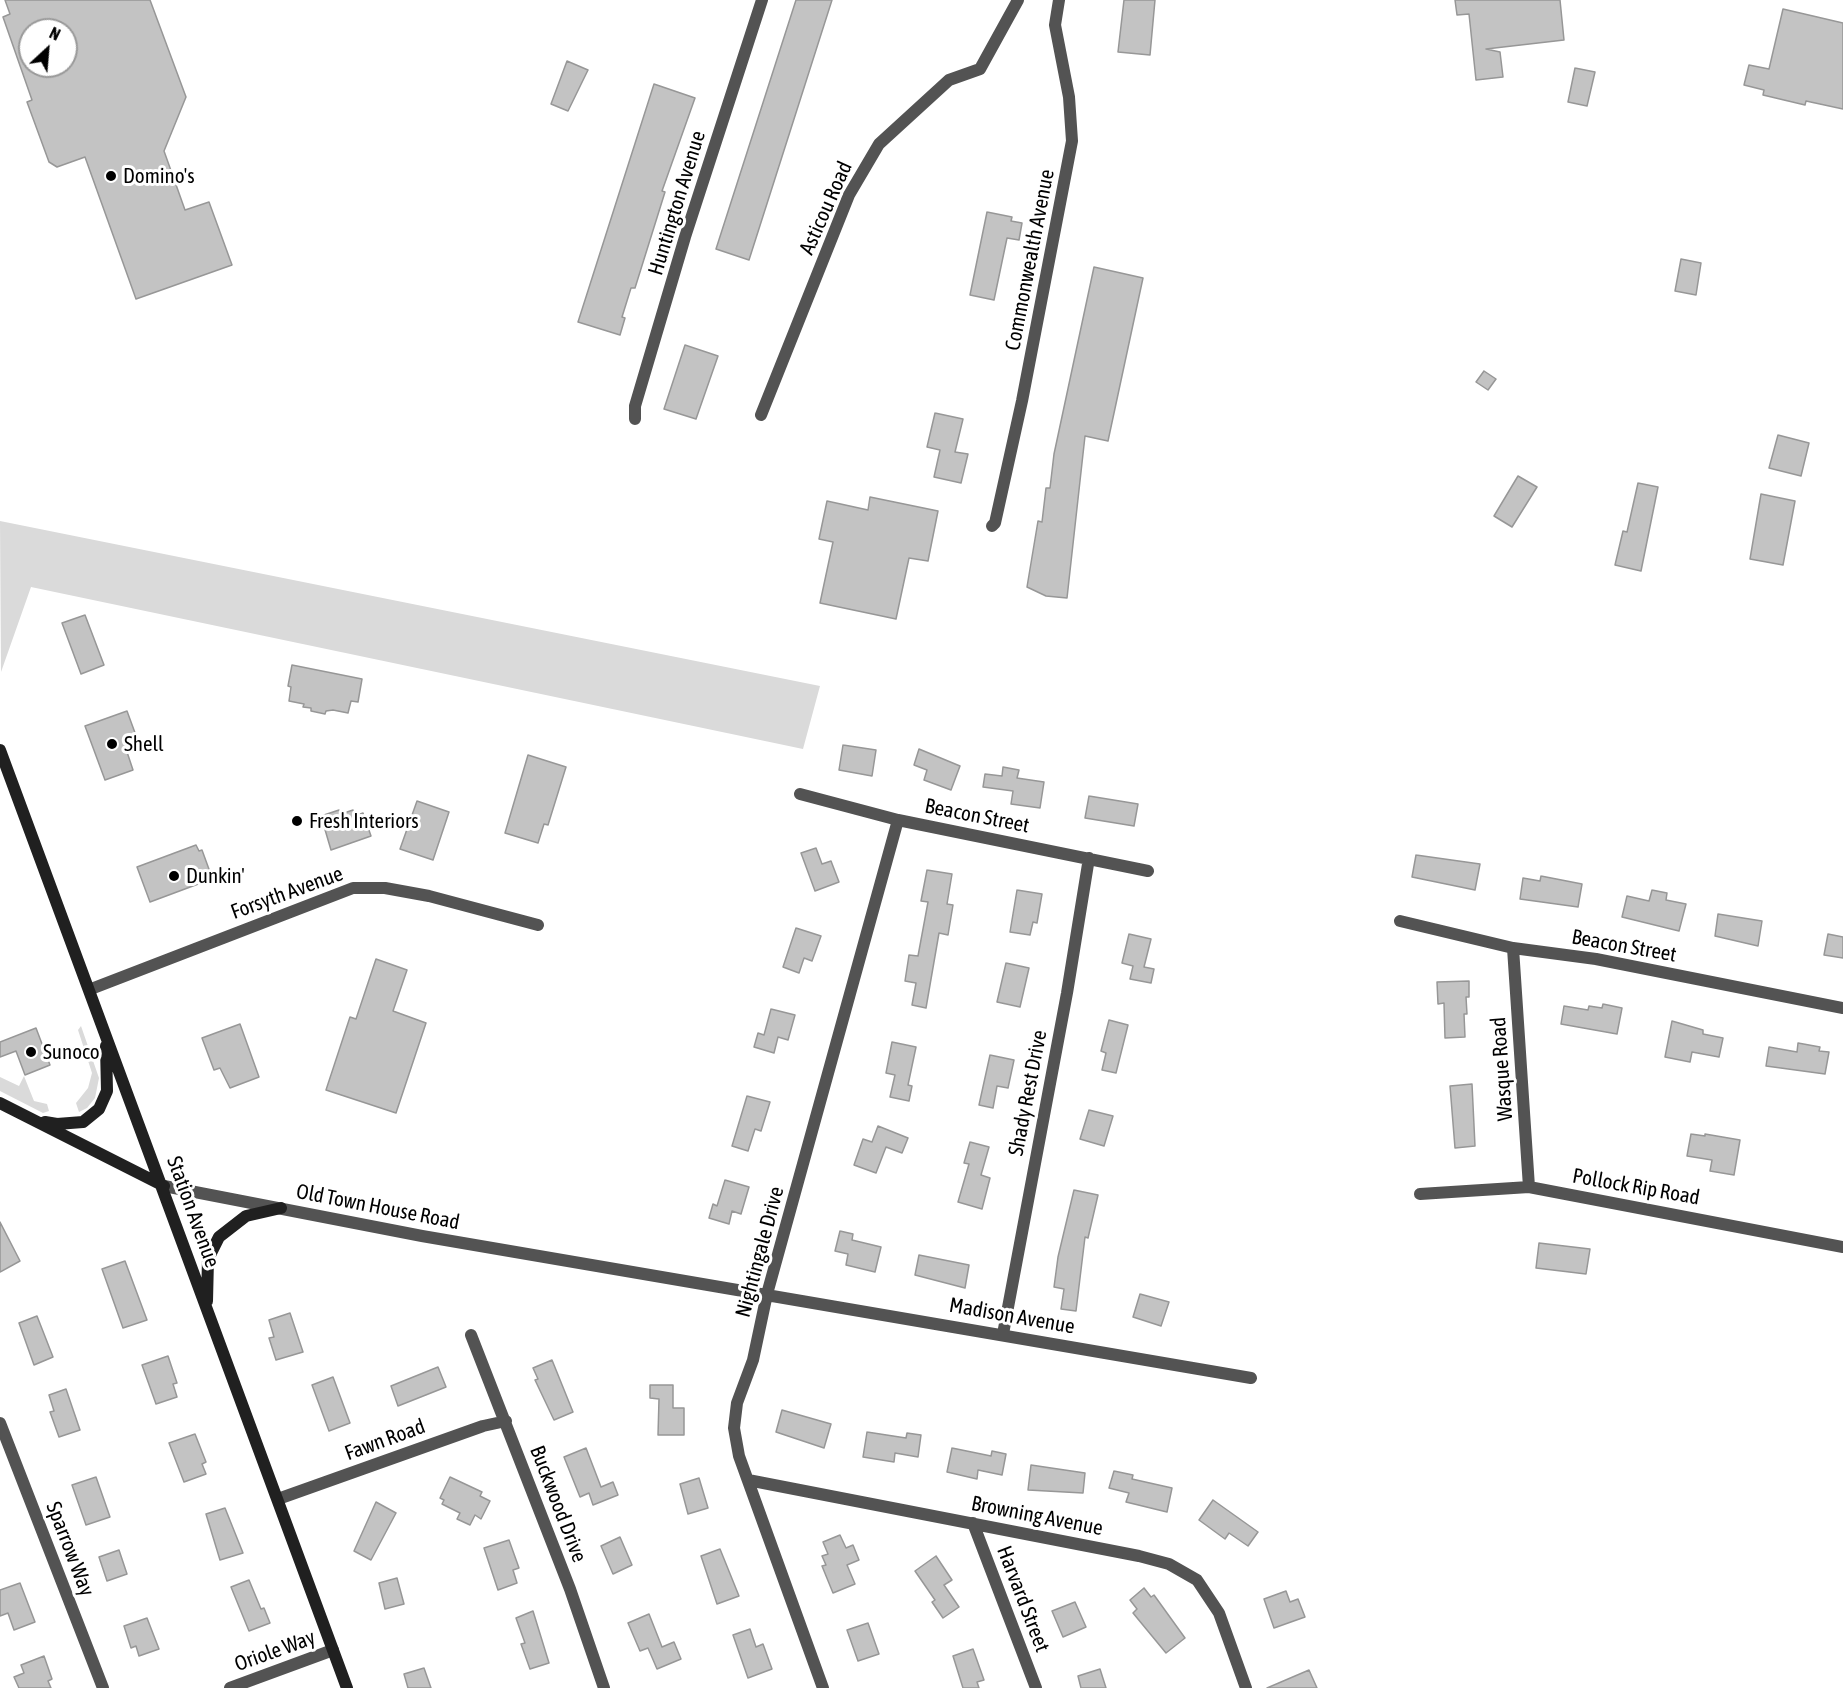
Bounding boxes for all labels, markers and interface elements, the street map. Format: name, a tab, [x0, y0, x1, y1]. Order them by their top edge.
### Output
north arrow	[18, 18, 78, 78]
text: N	[47, 23, 63, 44]
street label: Huntington Avenue	[643, 128, 711, 278]
street label: Asticou Road	[794, 158, 858, 258]
place label: Domino's	[123, 163, 195, 189]
street label: Commonwealth Avenue	[1000, 167, 1060, 353]
marker: Domino's	[104, 169, 118, 183]
place label: Shell	[124, 731, 164, 757]
marker: Shell	[105, 737, 119, 751]
street label: Beacon Street	[923, 794, 1031, 838]
place label: Fresh Interiors	[309, 808, 419, 834]
marker: Fresh Interiors	[290, 814, 304, 828]
street label: Forsyth Avenue	[228, 861, 346, 925]
place label: Dunkin'	[186, 863, 245, 889]
marker: Dunkin'	[167, 869, 181, 883]
street label: Beacon Street	[1570, 924, 1678, 968]
street label: Wasque Road	[1486, 1016, 1518, 1122]
street label: Shady Rest Drive	[1003, 1028, 1053, 1158]
place label: Sunoco	[43, 1039, 100, 1065]
marker: Sunoco	[24, 1045, 38, 1059]
street label: Station Avenue	[161, 1153, 225, 1271]
street label: Pollock Rip Road	[1570, 1163, 1702, 1211]
street label: Old Town House Road	[294, 1179, 462, 1235]
street label: Nightingale Drive	[730, 1184, 790, 1320]
street label: Madison Avenue	[947, 1293, 1077, 1339]
street label: Fawn Road	[341, 1414, 429, 1466]
street label: Buckwood Drive	[524, 1442, 592, 1566]
street label: Browning Avenue	[969, 1491, 1105, 1541]
street label: Sparrow Way	[40, 1498, 100, 1600]
street label: Harvard Street	[991, 1542, 1055, 1656]
street label: Oriole Way	[231, 1625, 319, 1677]

